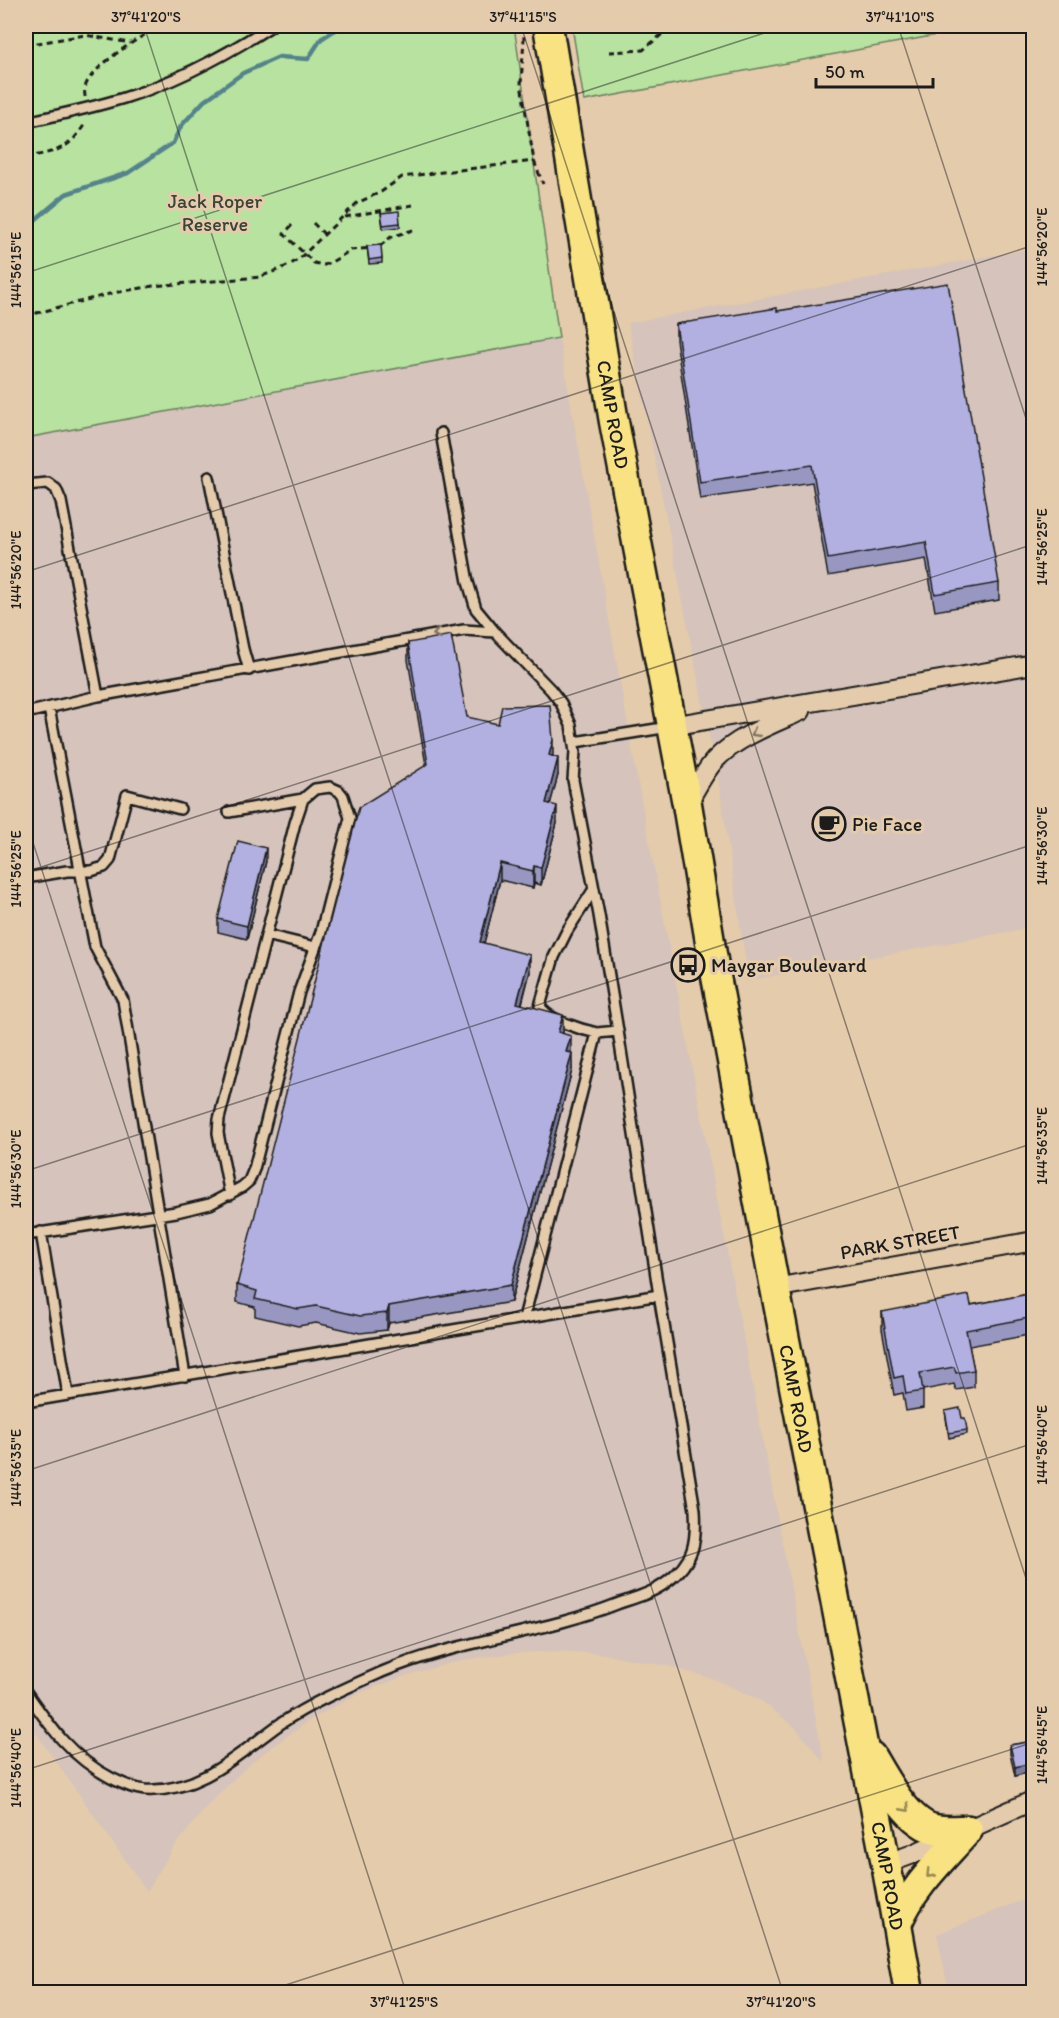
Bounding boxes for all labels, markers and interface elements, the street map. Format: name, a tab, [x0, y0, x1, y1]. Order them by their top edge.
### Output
text: 37°41'20"S	[111, 8, 181, 26]
text: 37°41'15"S	[489, 8, 557, 26]
text: 37°41'10"S	[866, 8, 934, 26]
scale bar	[816, 51, 933, 89]
text: 50 m	[825, 61, 865, 83]
park label: Jack Roper Reserve	[168, 189, 262, 236]
text: 144°56'20"E	[1033, 208, 1051, 286]
text: 144°56'15"E	[7, 232, 25, 308]
street label: CAMP ROAD	[592, 358, 635, 471]
text: 144°56'25"E	[1033, 508, 1051, 586]
text: 144°56'20"E	[7, 531, 25, 609]
one-way arrow	[433, 628, 442, 640]
one-way arrow	[751, 726, 761, 737]
cafe icon: Pie Face	[811, 806, 847, 842]
text: 144°56'30"E	[1033, 806, 1051, 886]
place label: Pie Face	[852, 812, 922, 836]
text: 144°56'25"E	[7, 830, 25, 908]
bus stop icon: Maygar Boulevard	[670, 947, 706, 983]
place label: Maygar Boulevard	[711, 953, 867, 977]
text: 144°56'35"E	[1033, 1107, 1051, 1185]
text: 144°56'30"E	[7, 1129, 25, 1209]
street label: PARK STREET	[838, 1220, 962, 1264]
street label: CAMP ROAD	[774, 1342, 819, 1455]
text: 144°56'40"E	[1033, 1405, 1051, 1485]
text: 144°56'35"E	[7, 1429, 25, 1507]
text: 144°56'45"E	[1033, 1706, 1051, 1784]
text: 144°56'40"E	[7, 1728, 25, 1808]
one-way arrow	[899, 1801, 910, 1811]
street label: CAMP ROAD	[866, 1820, 910, 1932]
one-way arrow	[926, 1866, 937, 1877]
text: 37°41'25"S	[370, 1993, 438, 2011]
text: 37°41'20"S	[746, 1993, 816, 2011]

